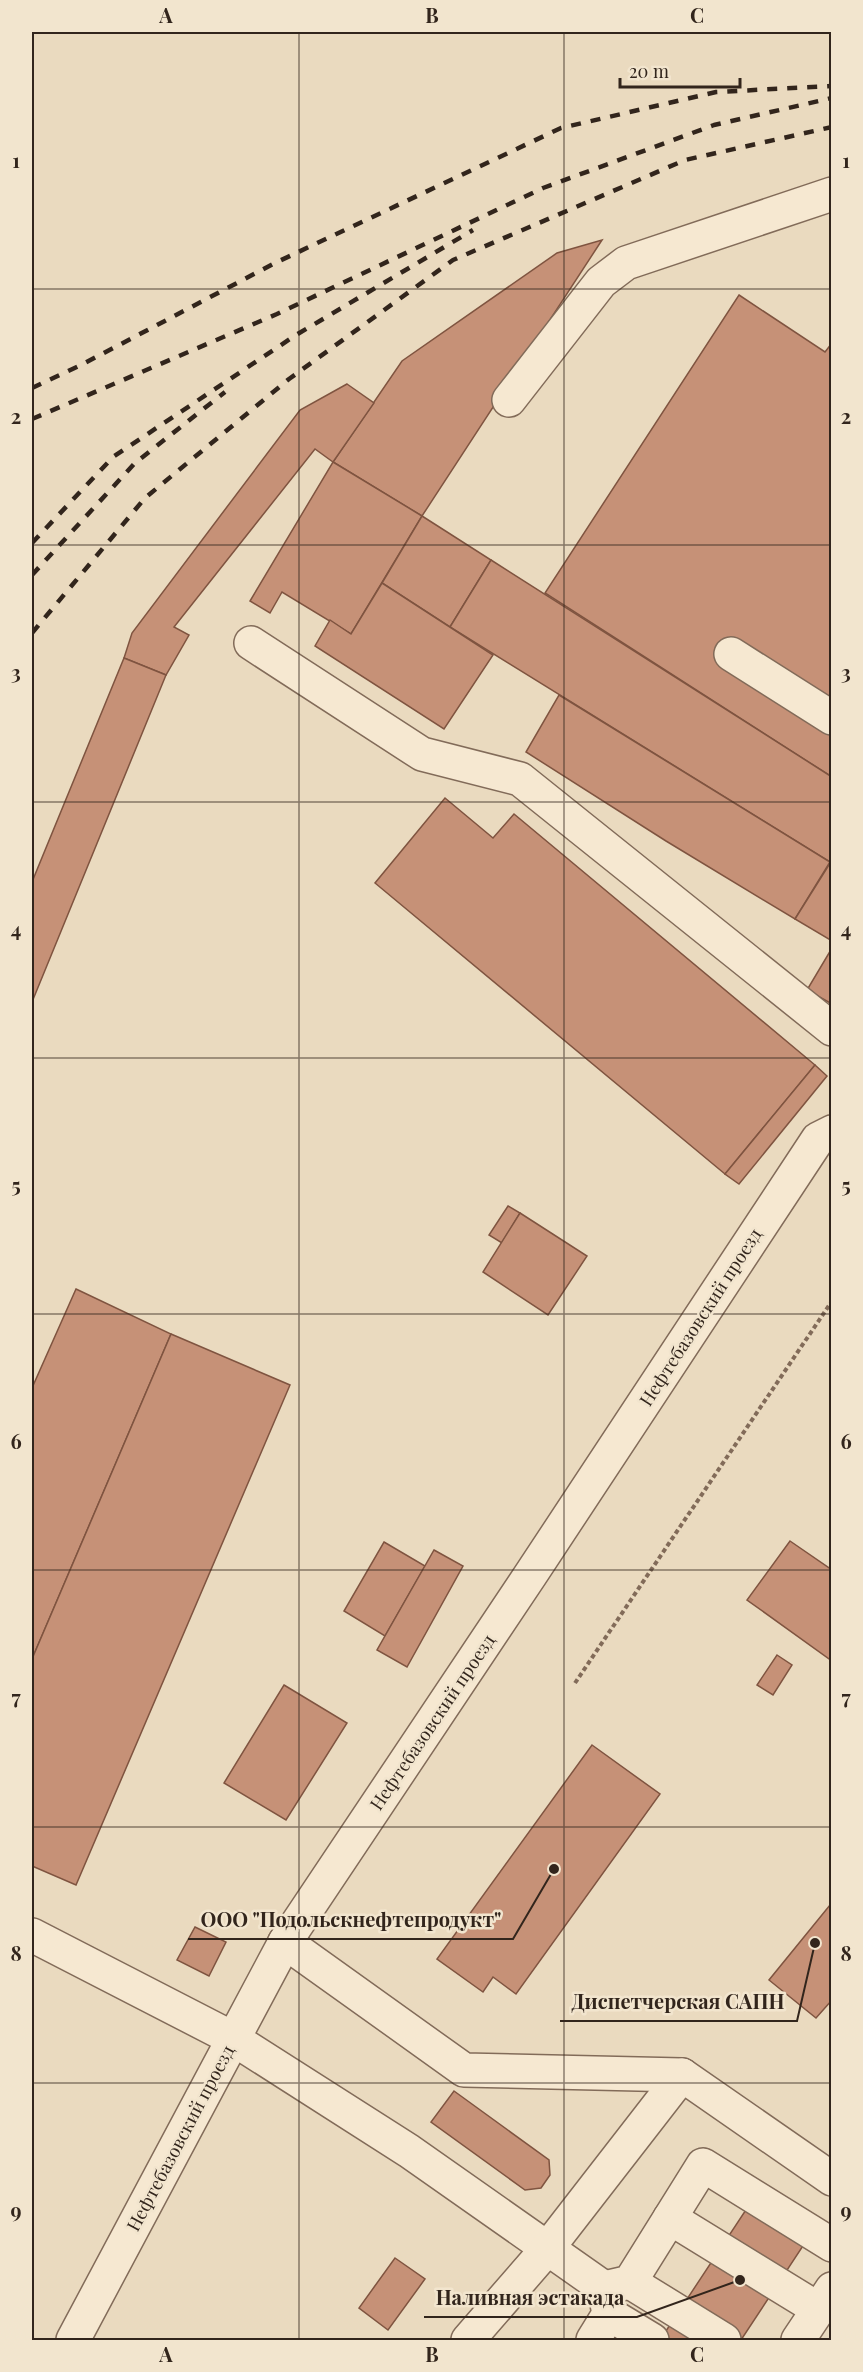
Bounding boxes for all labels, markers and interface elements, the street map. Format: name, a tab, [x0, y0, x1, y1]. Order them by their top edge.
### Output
text: A	[158, 1, 173, 28]
text: B	[425, 1, 439, 28]
text: C	[690, 1, 704, 28]
scale bar	[620, 51, 740, 89]
text: 20 m	[629, 59, 669, 83]
text: 1	[12, 146, 20, 173]
text: 1	[842, 146, 850, 173]
text: 2	[11, 402, 21, 429]
text: 2	[841, 402, 851, 429]
text: 3	[11, 658, 21, 685]
text: 3	[841, 658, 851, 685]
text: 4	[11, 915, 21, 942]
text: 4	[841, 915, 851, 942]
text: 5	[11, 1171, 21, 1198]
text: 5	[841, 1171, 851, 1198]
street label: Нефтебазовский проезд	[633, 1223, 767, 1410]
text: 6	[10, 1427, 22, 1454]
text: 6	[840, 1427, 852, 1454]
street label: Нефтебазовский проезд	[364, 1629, 500, 1815]
text: 7	[11, 1683, 21, 1710]
text: 7	[841, 1683, 851, 1710]
callout: ООО "Подольскнефтепродукт"	[188, 1901, 513, 1939]
text: ООО "Подольскнефтепродукт"	[201, 1905, 501, 1932]
text: 8	[10, 1939, 22, 1966]
text: 8	[840, 1939, 852, 1966]
callout: Диспетчерская САПН	[560, 1983, 797, 2021]
text: Диспетчерская САПН	[572, 1987, 784, 2014]
street label: Нефтебазовский проезд	[121, 2040, 240, 2235]
text: 9	[10, 2196, 22, 2223]
text: 9	[840, 2196, 852, 2223]
callout: Наливная эстакада	[424, 2279, 637, 2317]
text: Наливная эстакада	[436, 2283, 625, 2310]
text: A	[158, 2340, 173, 2367]
text: B	[425, 2340, 439, 2367]
text: C	[690, 2340, 704, 2367]

